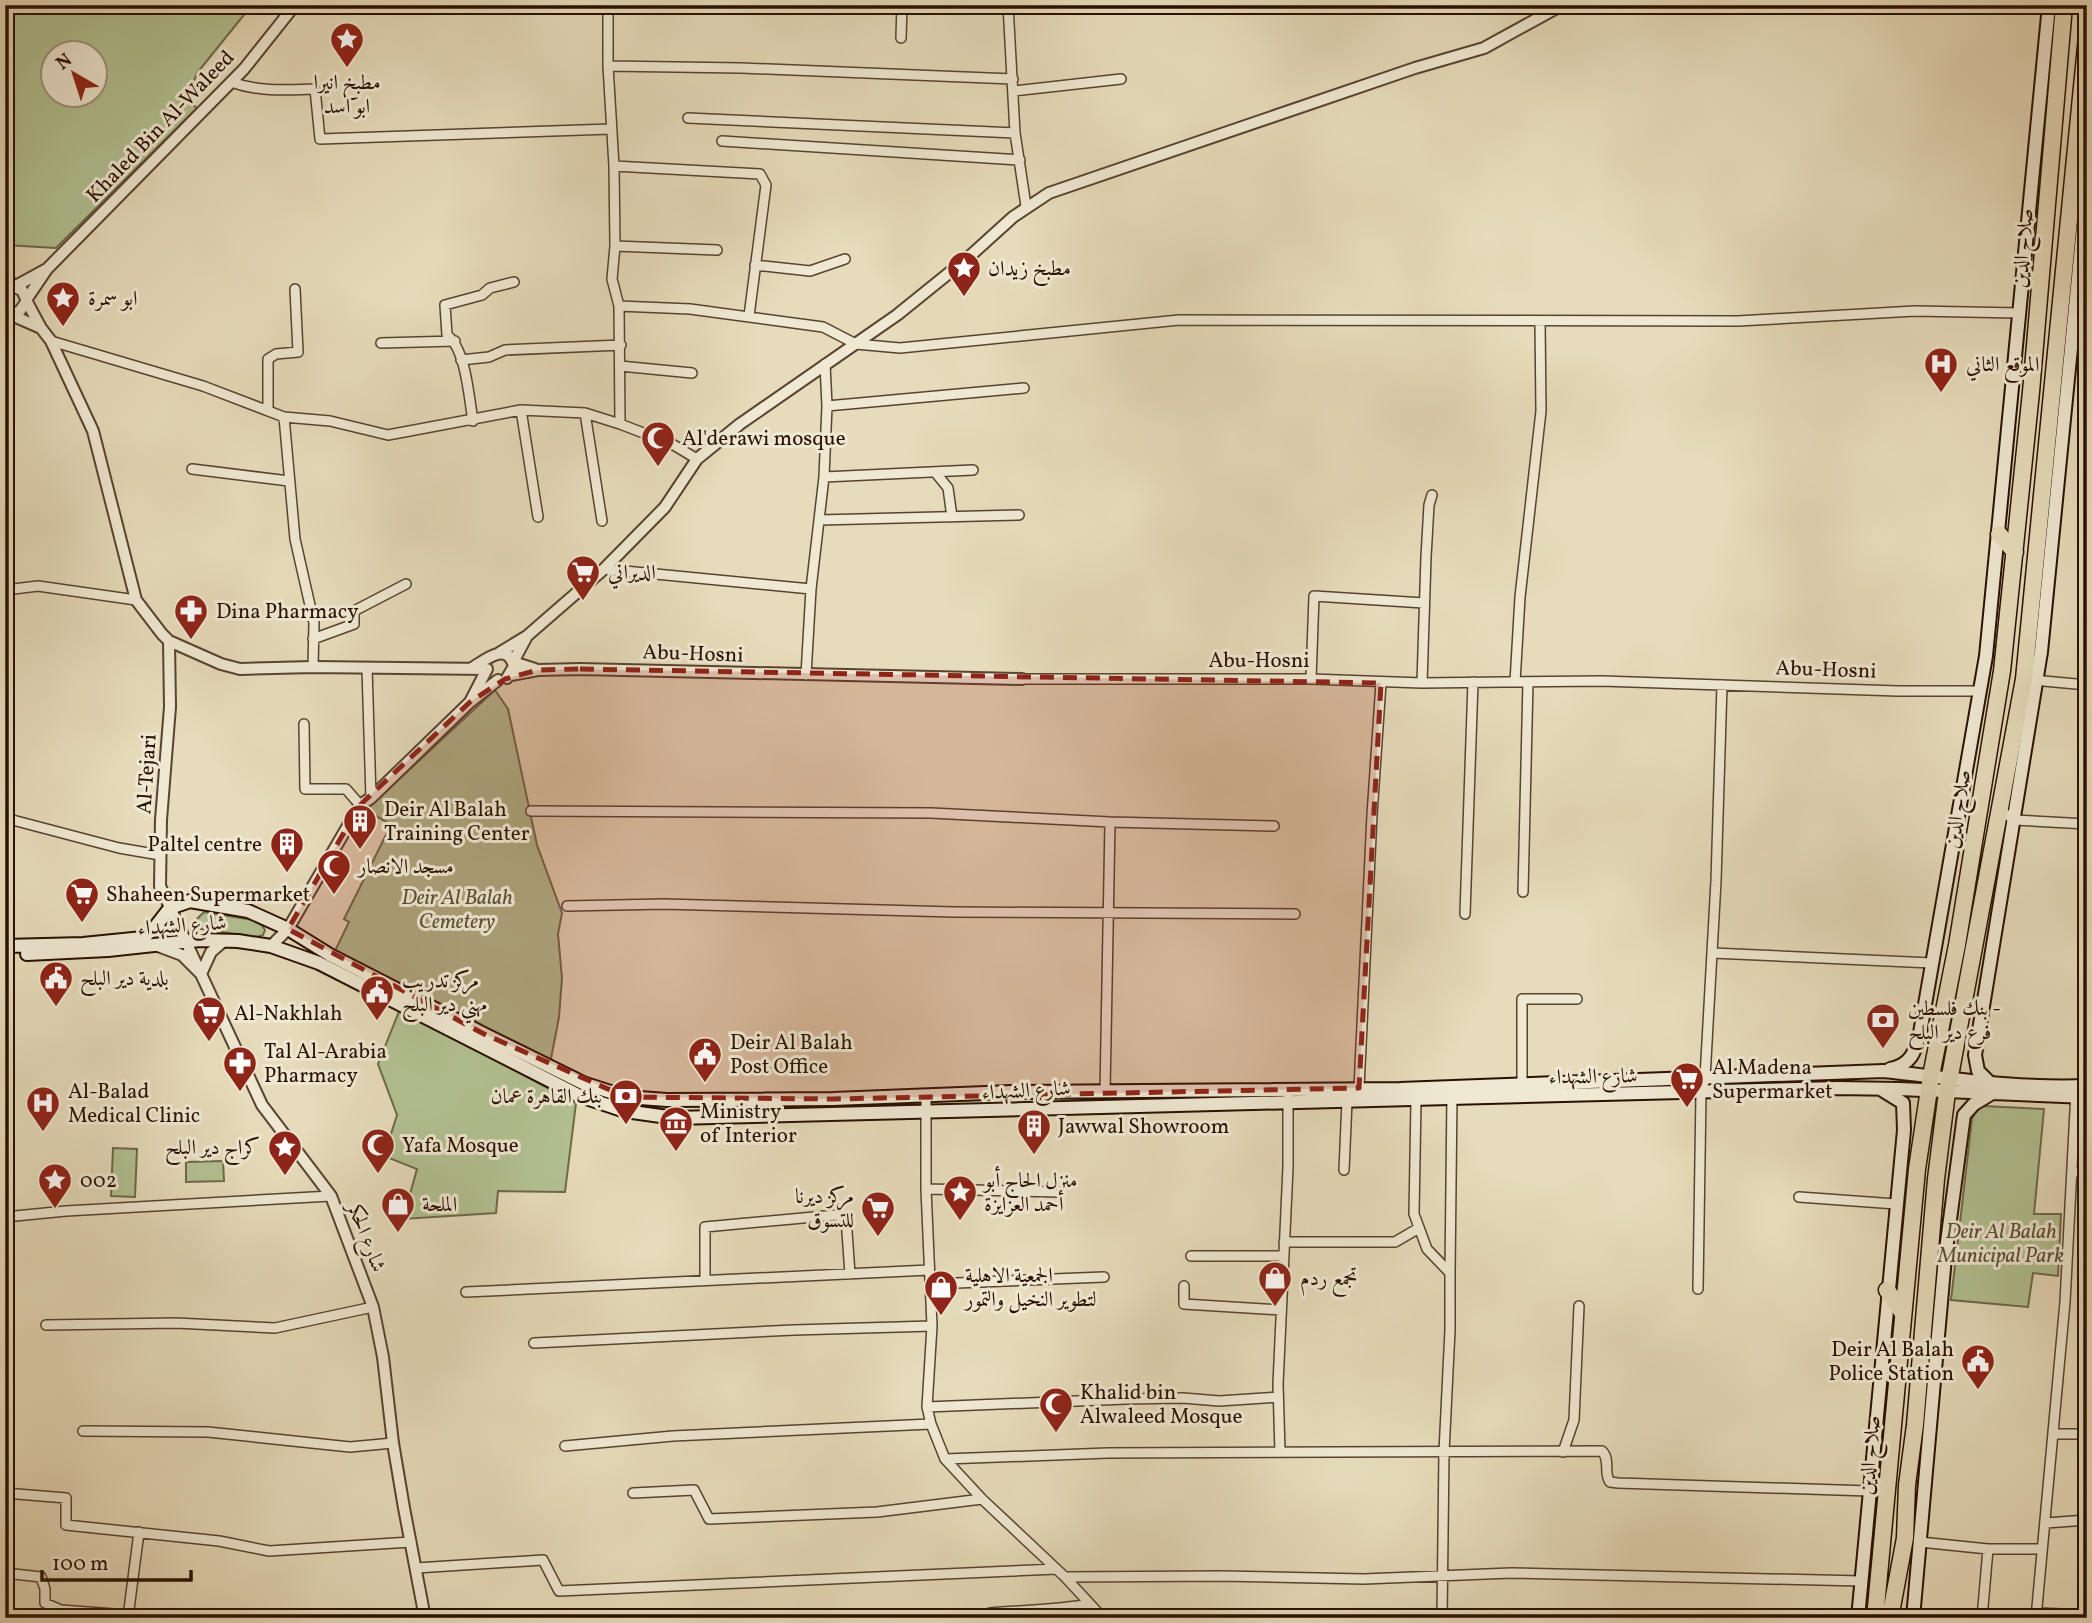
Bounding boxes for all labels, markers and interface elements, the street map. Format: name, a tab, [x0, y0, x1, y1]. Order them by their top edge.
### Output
place icon: مطبخ انيرا ابو اسد	[328, 20, 366, 69]
north arrow	[38, 38, 108, 108]
street label: Khaled Bin Al-Waleed	[80, 44, 242, 210]
text: N	[51, 48, 78, 77]
place label: مطبخ انيرا ابو اسد	[313, 69, 381, 122]
street label: صلاح الدين	[2006, 207, 2044, 289]
place icon: مطبخ زيدان	[945, 249, 983, 298]
place label: مطبخ زيدان	[988, 255, 1071, 287]
place icon: ابو سمرة	[44, 279, 82, 328]
place label: ابو سمرة	[88, 285, 138, 314]
hospital icon: الموقع الثاني	[1922, 345, 1960, 394]
place label: الموقع الثاني	[1966, 351, 2040, 383]
mosque icon: Al'derawi mosque	[639, 419, 677, 468]
place label: Al'derawi mosque	[682, 425, 846, 454]
supermarket icon: الديراني	[564, 553, 602, 602]
place label: الديراني	[608, 559, 656, 589]
pharmacy icon: Dina Pharmacy	[172, 592, 210, 641]
place label: Dina Pharmacy	[216, 598, 359, 627]
street label: Abu-Hosni	[642, 638, 744, 671]
street label: Abu-Hosni	[1208, 647, 1310, 676]
street label: Abu-Hosni	[1775, 654, 1877, 687]
street label: Al-Tejari	[130, 733, 165, 815]
street label: صلاح الدين	[1938, 768, 1982, 851]
place label: Deir Al Balah Training Center	[384, 796, 530, 849]
building icon: Deir Al Balah Training Center	[341, 802, 379, 851]
building icon: Paltel centre	[268, 825, 306, 874]
place label: Paltel centre	[147, 831, 262, 860]
mosque icon: مسجد الانصار	[315, 847, 353, 896]
place label: مسجد الانصار	[356, 853, 454, 882]
supermarket icon: Shaheen Supermarket	[63, 875, 101, 924]
place label: Shaheen Supermarket	[106, 881, 310, 910]
park label: Deir Al Balah Cemetery	[401, 884, 513, 937]
street label: شارع الشهداء	[137, 909, 228, 946]
public building icon: بلدية دير البلح	[37, 959, 75, 1008]
place label: بلدية دير البلح	[80, 965, 169, 997]
place label: مركز تدريب مهني دير البلح	[402, 967, 487, 1024]
public building icon: مركز تدريب مهني دير البلح	[358, 973, 396, 1022]
supermarket icon: Al-Nakhlah	[190, 994, 228, 1043]
place label: بنك فلسطين - فرع دير البلح	[1908, 995, 2001, 1051]
place label: Al-Nakhlah	[234, 1000, 343, 1029]
bank icon: بنك فلسطين - فرع دير البلح	[1864, 1001, 1902, 1050]
place label: Deir Al Balah Post Office	[730, 1029, 853, 1082]
public building icon: Deir Al Balah Post Office	[686, 1035, 724, 1084]
place label: Tal Al-Arabia Pharmacy	[264, 1038, 387, 1091]
pharmacy icon: Tal Al-Arabia Pharmacy	[221, 1044, 259, 1093]
place label: Al Madena Supermarket	[1712, 1054, 1833, 1107]
supermarket icon: Al Madena Supermarket	[1668, 1060, 1706, 1109]
street label: شارع الشهداء	[1548, 1062, 1638, 1095]
street label: شارع الشهداء	[981, 1075, 1071, 1110]
bank icon: بنك القاهرة عمان	[607, 1077, 645, 1126]
place label: Al-Balad Medical Clinic	[68, 1078, 200, 1131]
place label: بنك القاهرة عمان	[491, 1083, 602, 1112]
hospital icon: Al-Balad Medical Clinic	[24, 1084, 62, 1133]
place label: Ministry of Interior	[700, 1098, 797, 1151]
museum icon: Ministry of Interior	[657, 1104, 695, 1153]
building icon: Jawwal Showroom	[1015, 1107, 1053, 1156]
place label: Jawwal Showroom	[1058, 1113, 1229, 1142]
mosque icon: Yafa Mosque	[359, 1126, 397, 1175]
place icon: كراج دير البلح	[266, 1128, 304, 1177]
place label: Yafa Mosque	[402, 1132, 519, 1161]
place label: كراج دير البلح	[165, 1134, 260, 1166]
place icon: 002	[36, 1161, 74, 1210]
place label: منزل الحاج أبو أحمد العزايزة	[982, 1165, 1077, 1220]
place label: 002	[80, 1167, 117, 1196]
place icon: منزل الحاج أبو أحمد العزايزة	[941, 1173, 979, 1222]
place label: مركز ديرنا للتسوق	[795, 1183, 854, 1236]
shop icon: الملحة	[379, 1185, 417, 1234]
supermarket icon: مركز ديرنا للتسوق	[859, 1189, 897, 1238]
place label: الملحة	[422, 1191, 457, 1220]
street label: شارع الحكر	[337, 1197, 392, 1277]
park label: Deir Al Balah Municipal Park	[1937, 1218, 2064, 1271]
shop icon: تجمع ردم	[1256, 1259, 1294, 1308]
place label: الجمعية الاهلية لتطوير النخيل والتمور	[963, 1262, 1097, 1315]
place label: تجمع ردم	[1300, 1265, 1358, 1297]
shop icon: الجمعية الاهلية لتطوير النخيل والتمور	[922, 1268, 960, 1317]
place label: Deir Al Balah Police Station	[1829, 1336, 1954, 1389]
public building icon: Deir Al Balah Police Station	[1959, 1342, 1997, 1391]
place label: Khalid bin Alwaleed Mosque	[1080, 1379, 1243, 1432]
mosque icon: Khalid bin Alwaleed Mosque	[1037, 1385, 1075, 1434]
street label: صلاح الدين	[1853, 1414, 1891, 1496]
scale bar	[42, 1539, 191, 1583]
text: 100 m	[52, 1550, 109, 1579]

